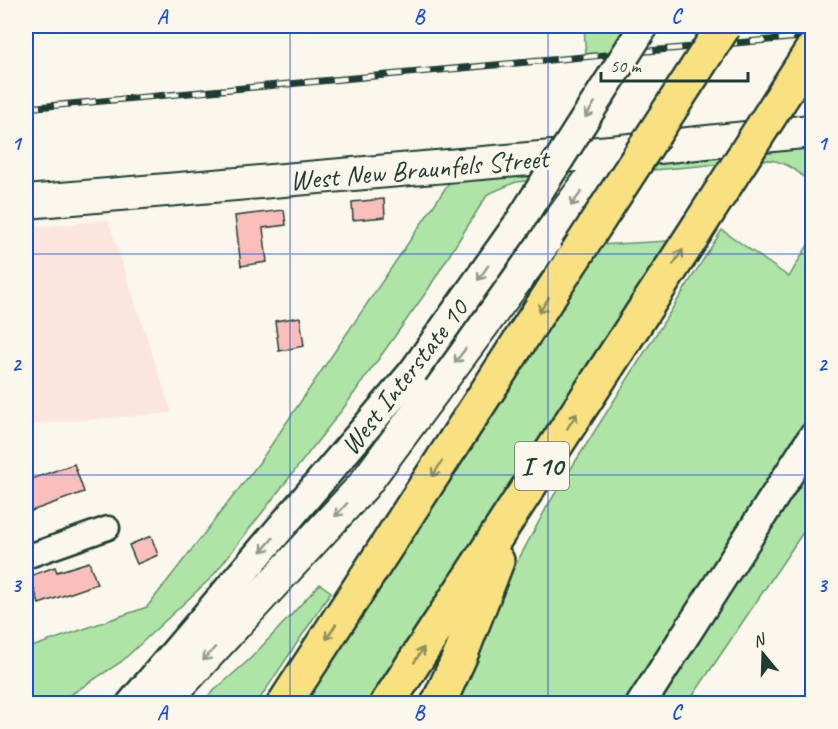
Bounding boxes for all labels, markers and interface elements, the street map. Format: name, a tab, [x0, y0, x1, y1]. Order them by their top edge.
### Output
text: A	[157, 4, 169, 29]
text: B	[414, 4, 426, 29]
text: C	[671, 4, 683, 29]
scale bar	[601, 45, 748, 83]
text: 50 m	[610, 55, 643, 77]
one-way arrow	[583, 101, 595, 118]
text: 1	[12, 131, 23, 156]
text: 1	[818, 131, 829, 156]
street label: West New Braunfels Street	[289, 140, 552, 198]
one-way arrow	[570, 191, 583, 207]
one-way arrow	[672, 250, 684, 266]
one-way arrow	[477, 265, 489, 281]
street label: West Interstate 10	[332, 290, 477, 462]
one-way arrow	[537, 297, 550, 314]
one-way arrow	[453, 347, 466, 363]
text: 2	[12, 352, 23, 377]
text: 2	[818, 352, 829, 377]
one-way arrow	[566, 413, 578, 430]
road number: I 10	[515, 442, 569, 490]
one-way arrow	[431, 460, 443, 477]
one-way arrow	[334, 502, 348, 517]
one-way arrow	[260, 537, 274, 552]
text: 3	[12, 573, 23, 598]
text: 3	[818, 573, 829, 598]
one-way arrow	[324, 623, 336, 640]
north arrow	[733, 624, 793, 684]
text: N	[751, 629, 769, 652]
one-way arrow	[202, 646, 216, 661]
one-way arrow	[413, 646, 426, 663]
text: A	[157, 700, 169, 725]
text: B	[414, 700, 426, 725]
text: C	[671, 700, 683, 725]

